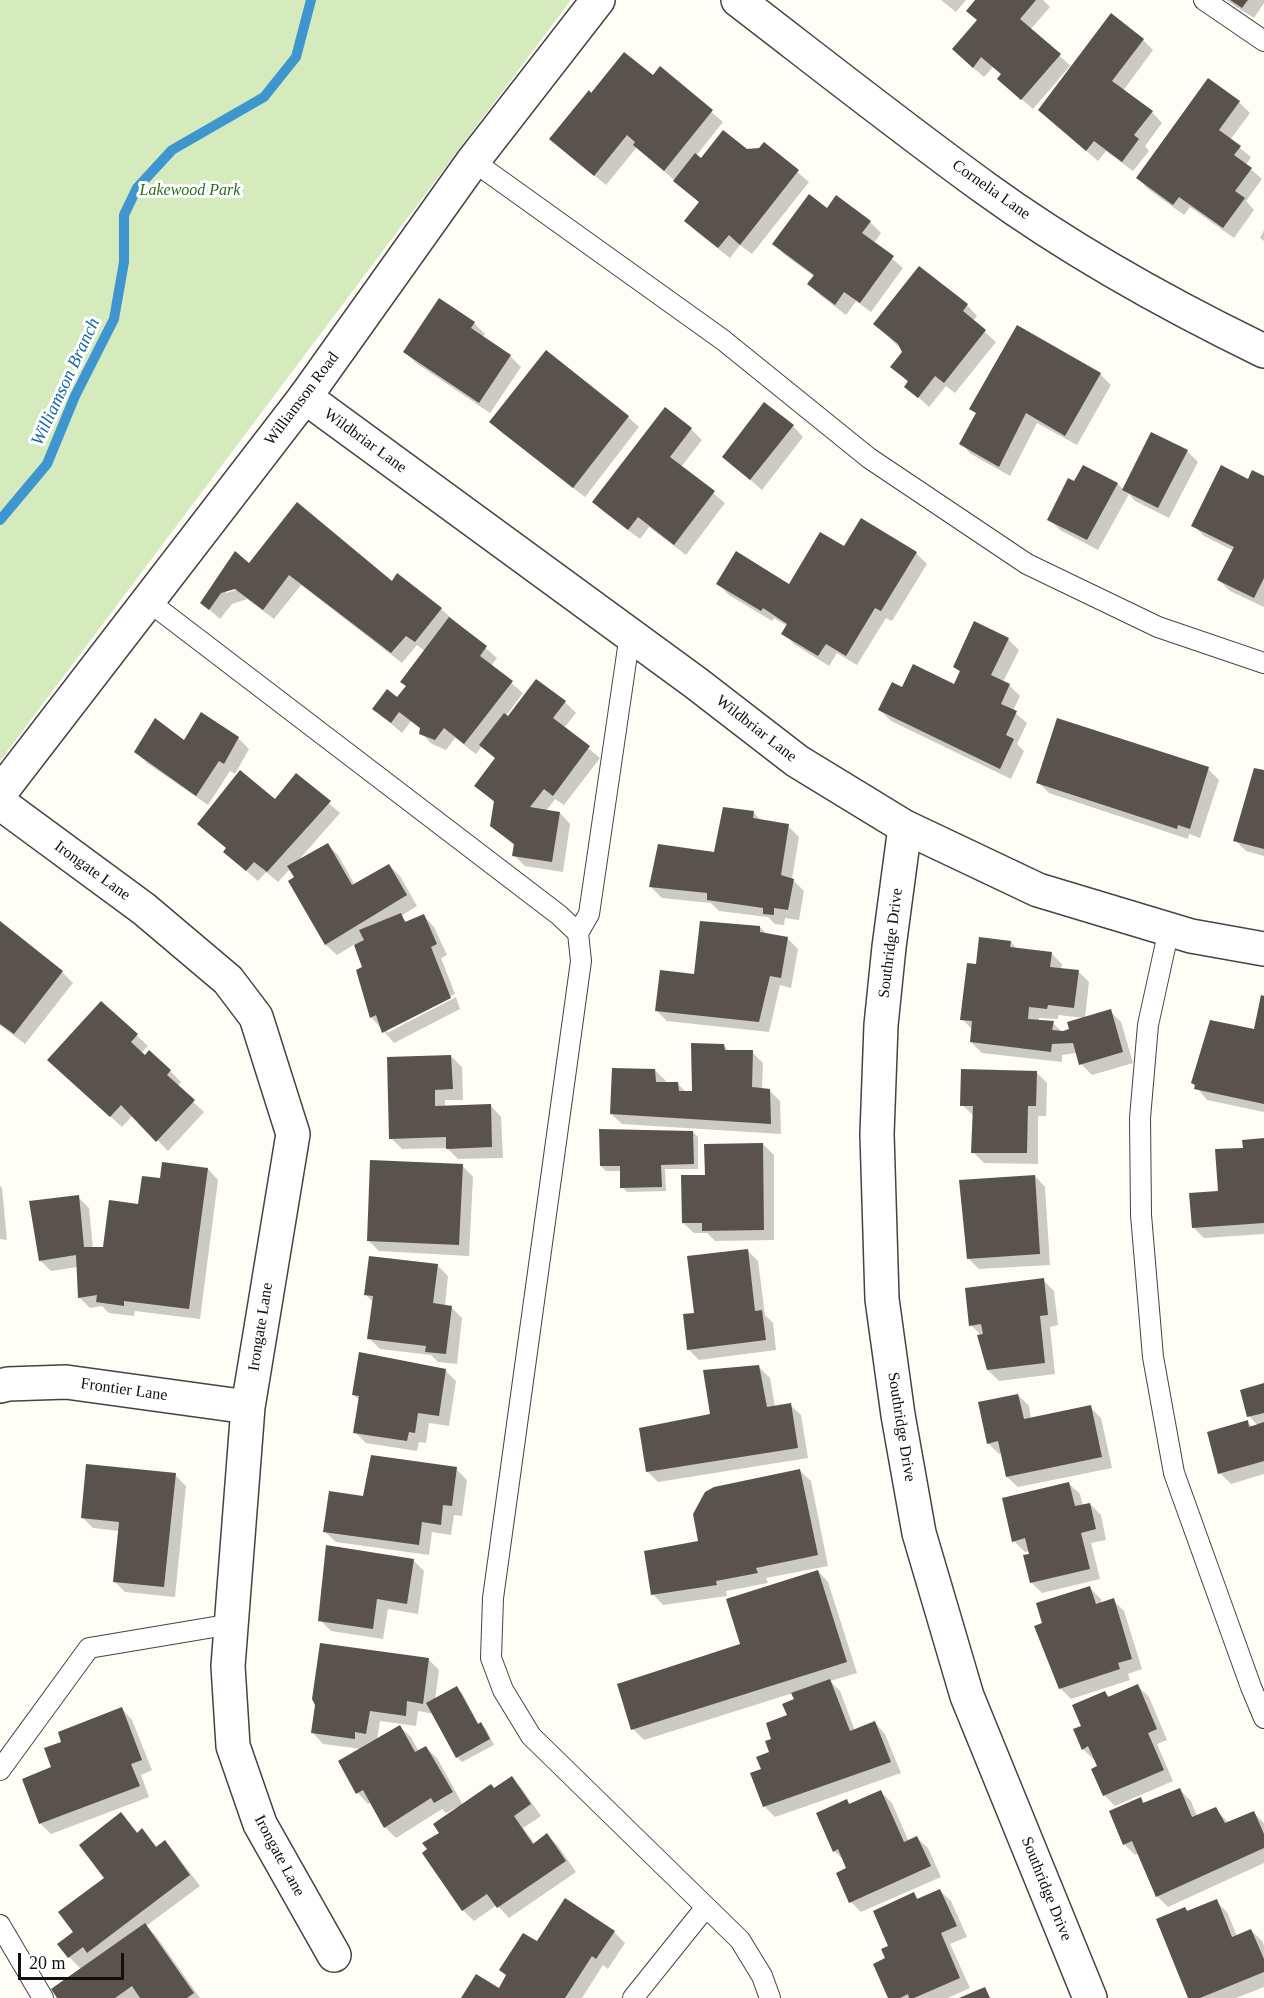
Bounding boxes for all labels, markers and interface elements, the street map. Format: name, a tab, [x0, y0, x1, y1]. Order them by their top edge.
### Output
street label: Cornelia Lane	[948, 156, 1034, 224]
park label: Lakewood Park	[140, 181, 240, 201]
water label: Williamson Branch	[27, 315, 105, 449]
street label: Williamson Road	[261, 349, 343, 449]
street label: Wildbriar Lane	[320, 405, 410, 477]
street label: Wildbriar Lane	[712, 691, 800, 767]
street label: Irongate Lane	[50, 837, 134, 905]
street label: Southridge Drive	[875, 887, 907, 999]
street label: Irongate Lane	[245, 1281, 277, 1373]
street label: Southridge Drive	[883, 1371, 919, 1483]
street label: Frontier Lane	[79, 1374, 169, 1406]
street label: Irongate Lane	[250, 1812, 308, 1900]
street label: Southridge Drive	[1016, 1834, 1076, 1944]
scale bar	[21, 1941, 128, 1979]
text: 20 m	[29, 1953, 66, 1973]

